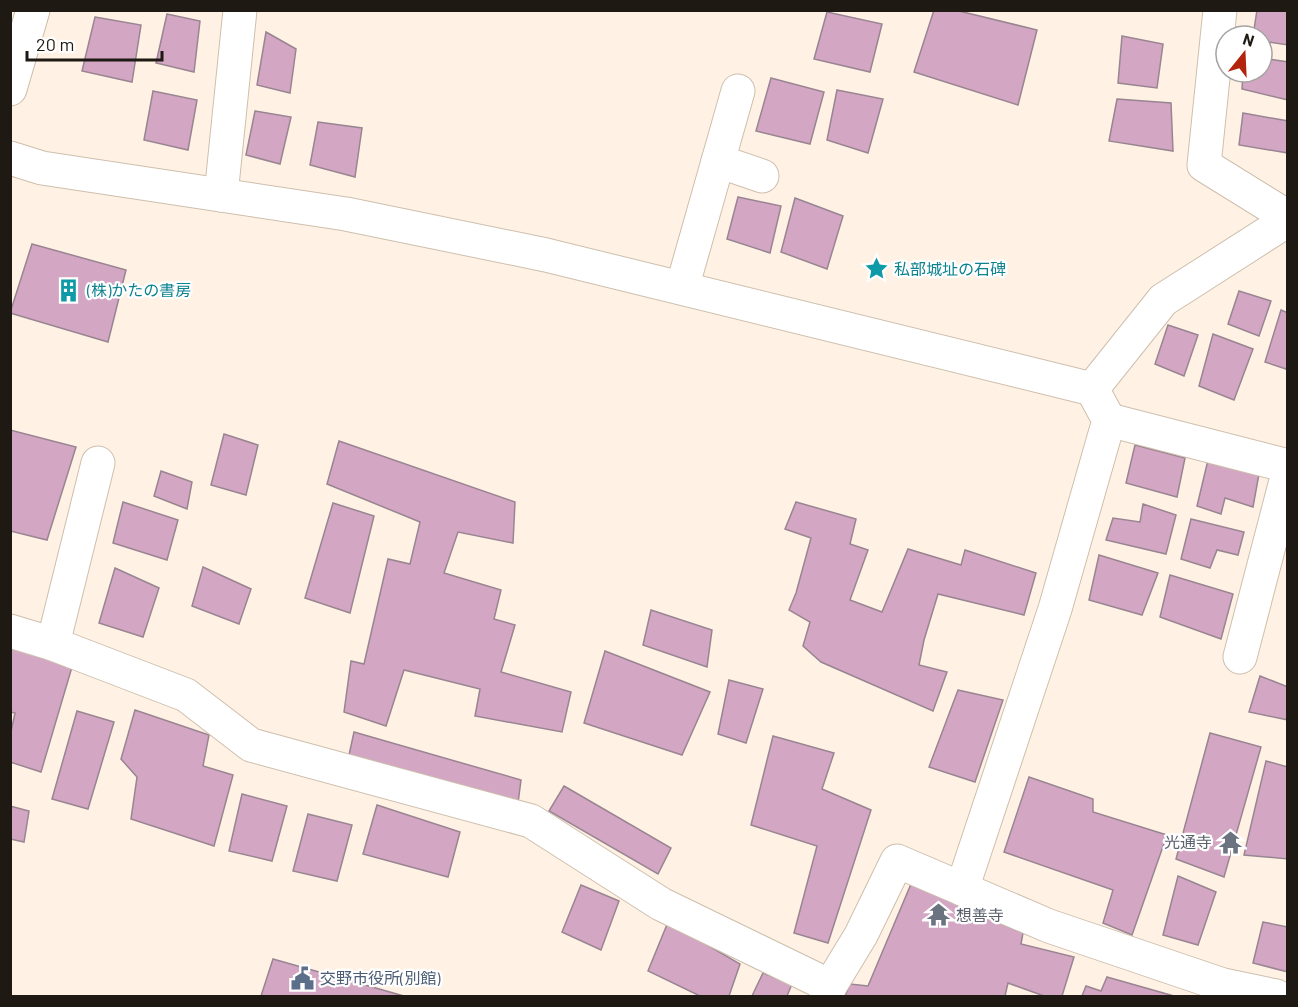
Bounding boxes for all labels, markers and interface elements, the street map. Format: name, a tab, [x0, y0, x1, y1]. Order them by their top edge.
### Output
scale bar	[27, 24, 162, 62]
north arrow	[1214, 24, 1274, 84]
text: N	[1241, 29, 1257, 50]
text: 20 m	[36, 33, 74, 55]
place icon: 私部城址の石碑	[863, 256, 889, 282]
place label: 私部城址の石碑	[894, 259, 1006, 278]
building icon: (株)かたの書房	[56, 277, 82, 303]
place label: (株)かたの書房	[86, 280, 191, 299]
temple icon: 光通寺	[1217, 829, 1243, 855]
place label: 光通寺	[1164, 832, 1212, 851]
temple icon: 想善寺	[925, 902, 951, 928]
place label: 想善寺	[956, 905, 1004, 924]
public building icon: 交野市役所(別館)	[289, 965, 315, 991]
place label: 交野市役所(別館)	[320, 968, 441, 987]

